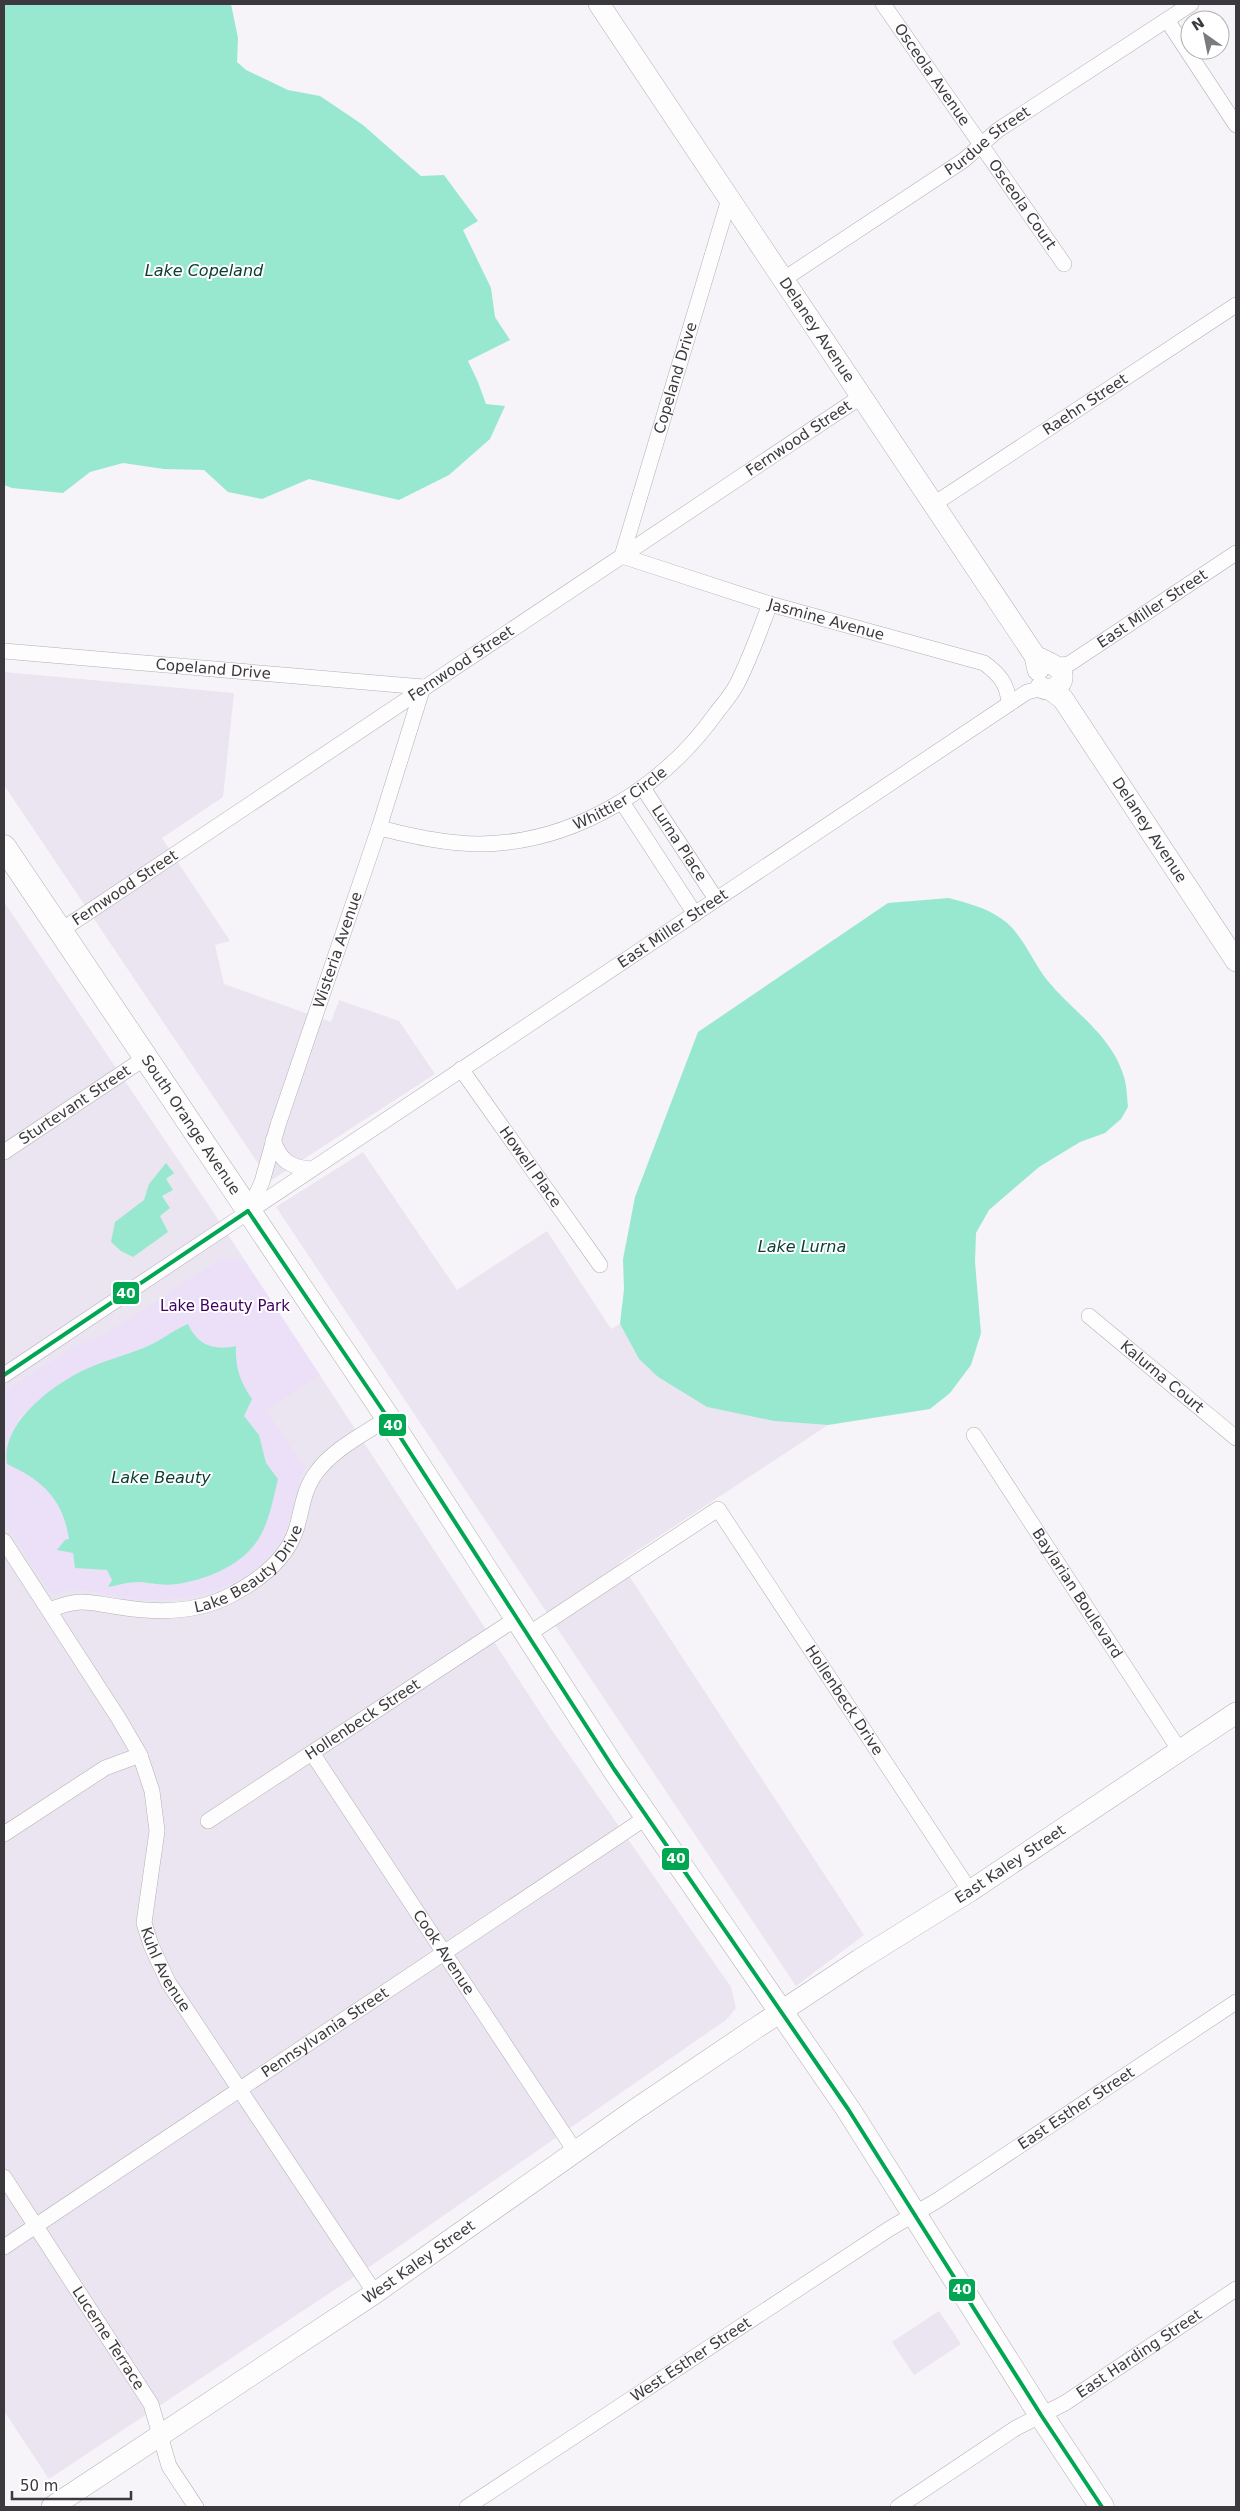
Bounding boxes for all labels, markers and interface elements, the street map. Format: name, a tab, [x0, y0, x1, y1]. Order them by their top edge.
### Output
north arrow	[1180, 10, 1230, 60]
text: N	[1189, 14, 1207, 34]
street label: Osceola Avenue	[890, 20, 974, 129]
street label: Purdue Street	[941, 103, 1033, 179]
street label: Osceola Court	[985, 156, 1060, 253]
water label: Lake Copeland	[145, 261, 264, 280]
street label: Delaney Avenue	[775, 274, 858, 386]
street label: Copeland Drive	[650, 320, 701, 436]
street label: Raehn Street	[1039, 370, 1131, 439]
street label: Fernwood Street	[743, 397, 855, 480]
street label: East Miller Street	[1094, 566, 1211, 652]
street label: Jasmine Avenue	[765, 595, 886, 644]
street label: Fernwood Street	[405, 622, 517, 705]
street label: Copeland Drive	[155, 655, 272, 683]
street label: Whittier Circle	[570, 763, 670, 834]
street label: Delaney Avenue	[1108, 774, 1191, 886]
street label: Lurna Place	[648, 802, 711, 884]
street label: Fernwood Street	[69, 846, 181, 929]
street label: East Miller Street	[614, 885, 731, 972]
street label: Wisteria Avenue	[309, 889, 366, 1010]
street label: South Orange Avenue	[138, 1052, 244, 1198]
street label: Sturtevant Street	[16, 1061, 134, 1148]
street label: Howell Place	[496, 1123, 565, 1211]
water label: Lake Lurna	[758, 1237, 846, 1256]
line badge: 40	[112, 1281, 140, 1305]
text: 40	[116, 1285, 136, 1301]
park label: Lake Beauty Park	[160, 1297, 290, 1315]
street label: Kalurna Court	[1117, 1337, 1208, 1417]
line badge: 40	[378, 1413, 407, 1437]
text: 40	[383, 1417, 403, 1433]
water label: Lake Beauty	[111, 1468, 211, 1487]
street label: Lake Beauty Drive	[192, 1523, 306, 1616]
street label: Baylarian Boulevard	[1028, 1525, 1126, 1662]
street label: Hollenbeck Drive	[801, 1642, 887, 1759]
street label: Hollenbeck Street	[302, 1675, 424, 1764]
street label: East Kaley Street	[952, 1821, 1069, 1907]
line badge: 40	[661, 1847, 690, 1871]
text: 40	[666, 1850, 686, 1866]
street label: Cook Avenue	[409, 1907, 478, 1998]
street label: Kuhl Avenue	[137, 1925, 194, 2015]
street label: Pennsylvania Street	[258, 1983, 392, 2081]
street label: East Esther Street	[1015, 2063, 1138, 2153]
street label: West Kaley Street	[359, 2216, 478, 2308]
line badge: 40	[948, 2278, 976, 2302]
text: 40	[952, 2281, 972, 2297]
street label: Lucerne Terrace	[68, 2283, 148, 2393]
street label: East Harding Street	[1073, 2305, 1205, 2402]
street label: West Esther Street	[627, 2313, 754, 2406]
scale bar	[12, 2468, 131, 2500]
text: 50 m	[20, 2477, 58, 2495]

